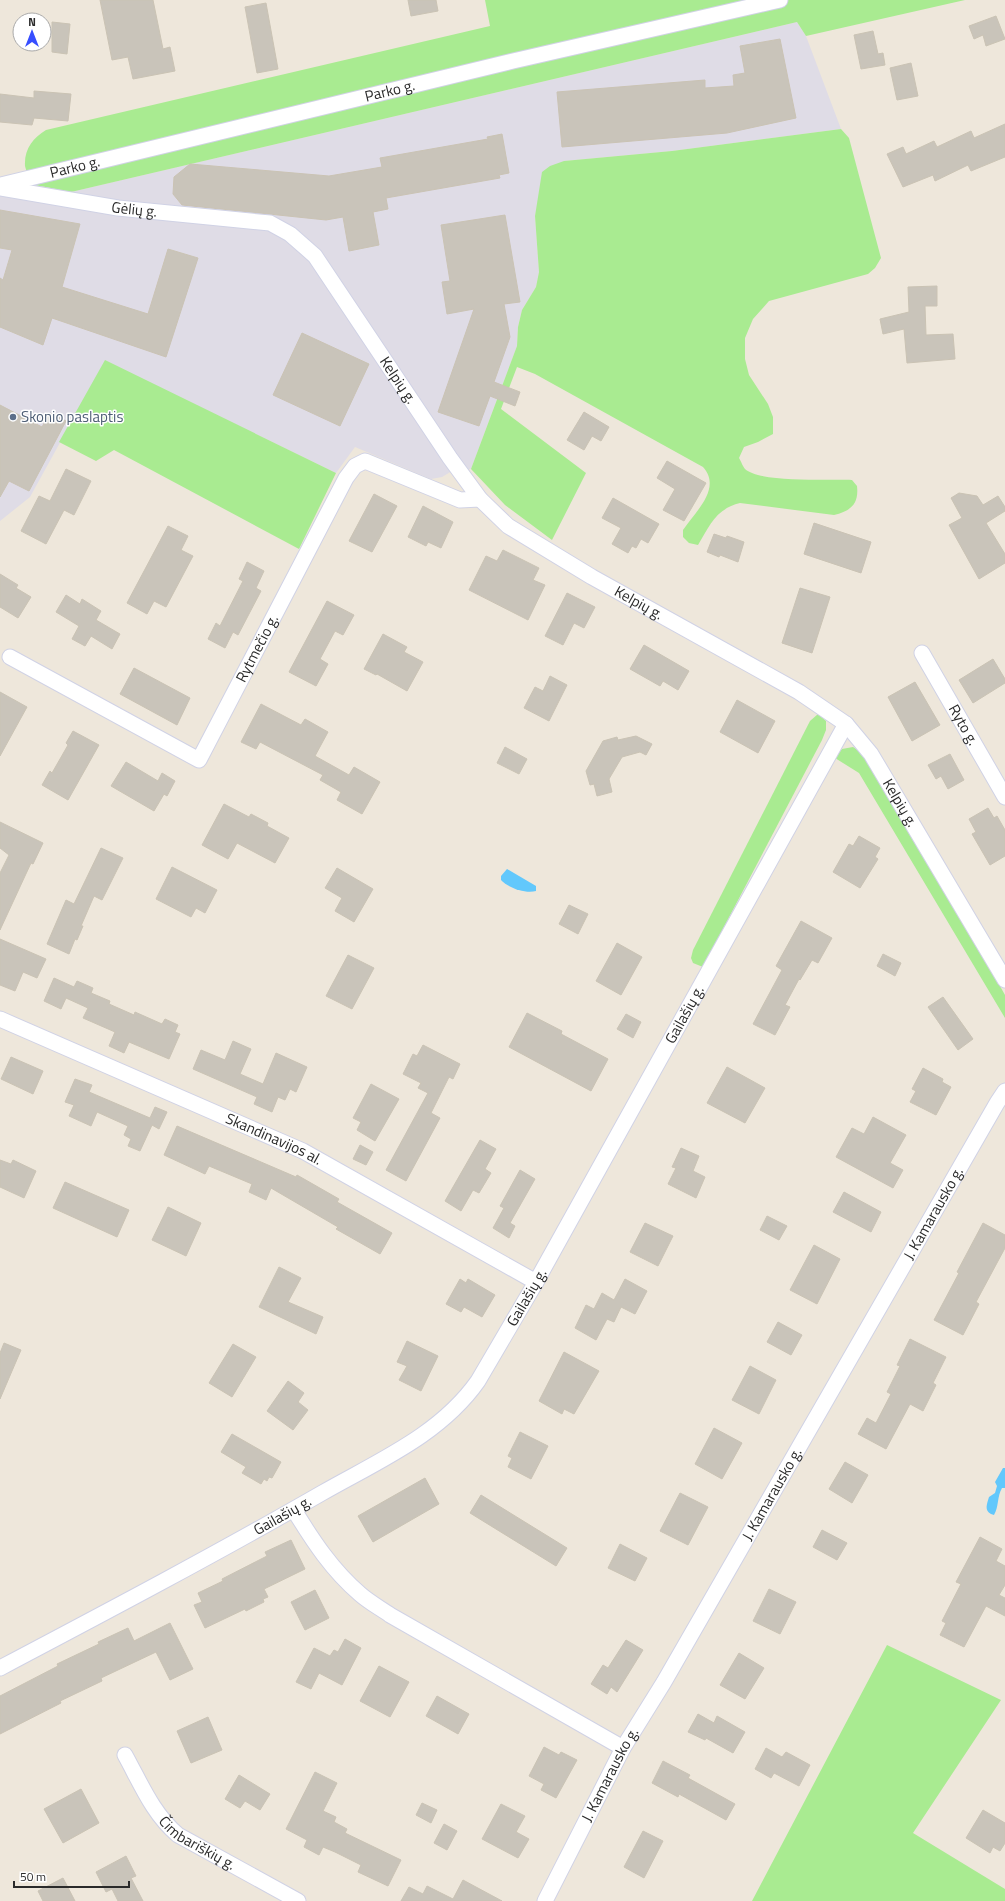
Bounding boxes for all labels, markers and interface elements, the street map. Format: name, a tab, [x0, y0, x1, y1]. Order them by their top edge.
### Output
north arrow	[12, 12, 52, 52]
text: N	[28, 14, 36, 30]
street label: Parko g.	[362, 73, 417, 108]
street label: Parko g.	[47, 149, 102, 184]
street label: Gėlių g.	[110, 195, 158, 223]
street label: Kelpių g.	[374, 352, 423, 408]
place label: Skonio paslaptis	[21, 405, 123, 428]
marker: Skonio paslaptis	[8, 412, 18, 422]
street label: Kelpių g.	[610, 580, 668, 625]
street label: Rytmečio g.	[229, 610, 284, 686]
street label: Ryto g.	[943, 700, 985, 749]
street label: Kelpių g.	[877, 774, 924, 831]
street label: Gailašių g.	[659, 981, 710, 1048]
street label: Skandinavijos al.	[222, 1107, 327, 1171]
street label: J. Kamarausko g.	[897, 1162, 969, 1264]
street label: Gailašių g.	[500, 1264, 552, 1331]
street label: J. Kamarausko g.	[736, 1443, 807, 1545]
street label: Gailašių g.	[249, 1489, 316, 1541]
street label: J. Kamarausko g.	[575, 1723, 644, 1826]
street label: Čimbariškių g.	[153, 1810, 240, 1876]
scale bar	[14, 1863, 129, 1889]
text: 50 m	[20, 1867, 46, 1886]

